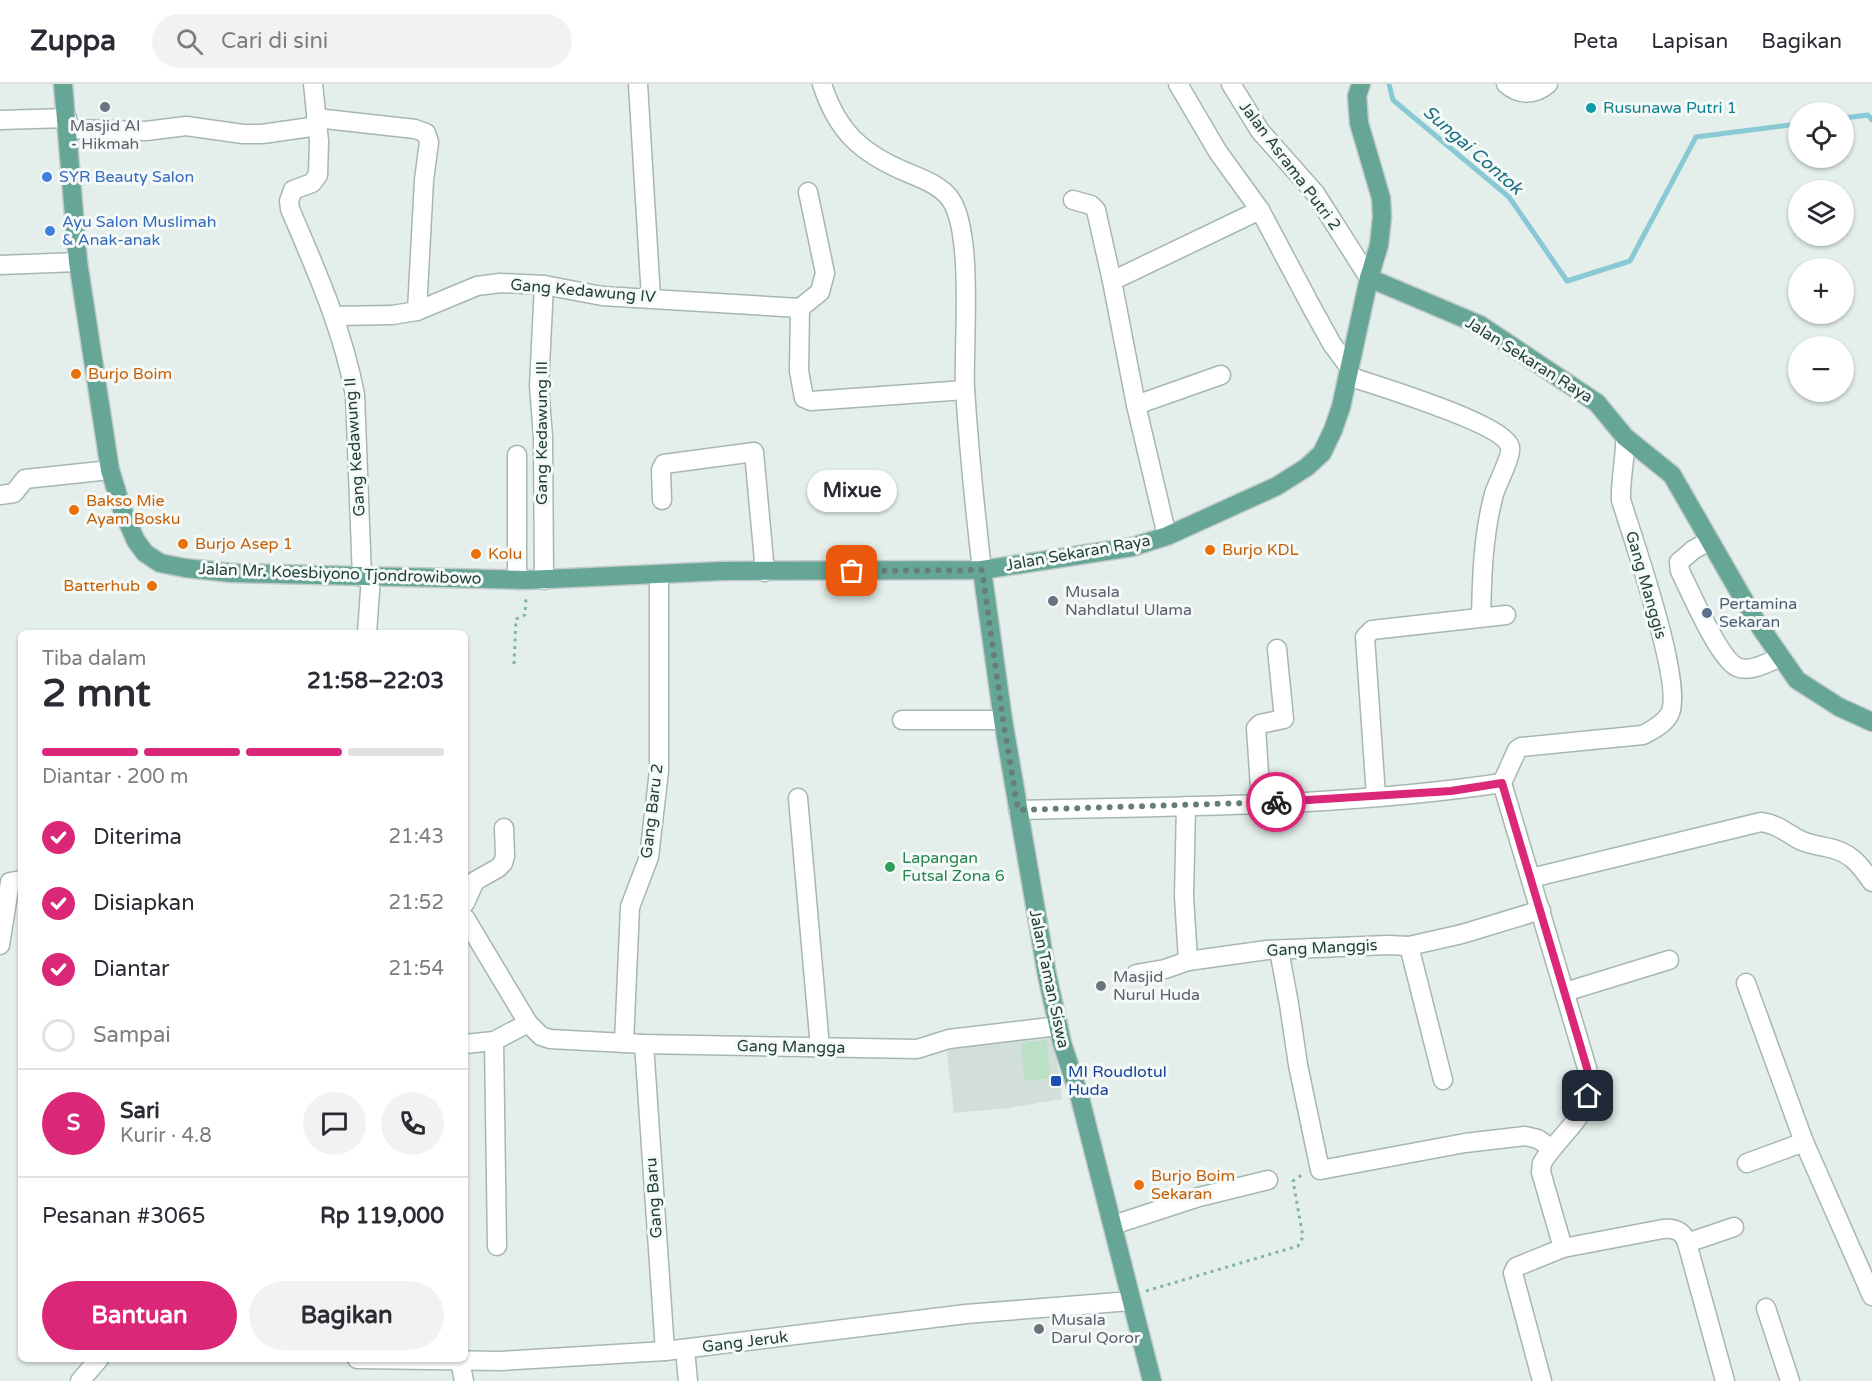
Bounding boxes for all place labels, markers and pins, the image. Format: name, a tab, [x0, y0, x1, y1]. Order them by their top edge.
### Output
place label: Rusunawa Putri 1	[1603, 98, 1737, 118]
marker: Masjid Al - Hikmah	[98, 100, 112, 114]
marker: Rusunawa Putri 1	[1584, 101, 1598, 115]
place label: Masjid Al - Hikmah	[70, 116, 140, 154]
place label: SYR Beauty Salon	[59, 167, 194, 187]
marker: SYR Beauty Salon	[40, 170, 54, 184]
place label: Ayu Salon Muslimah & Anak-anak	[62, 212, 216, 250]
marker: Ayu Salon Muslimah & Anak-anak	[43, 224, 57, 238]
place label: Burjo Boim	[88, 364, 172, 384]
marker: Burjo Boim	[69, 367, 83, 381]
callout: Mixue	[807, 469, 897, 511]
place label: Bakso Mie Ayam Bosku	[86, 491, 181, 529]
marker: Bakso Mie Ayam Bosku	[67, 503, 81, 517]
place label: Burjo Asep 1	[195, 534, 293, 554]
marker: Burjo Asep 1	[176, 537, 190, 551]
place label: Burjo KDL	[1222, 540, 1299, 560]
marker: Burjo KDL	[1203, 543, 1217, 557]
place label: Kolu	[488, 544, 522, 564]
pin	[826, 545, 877, 596]
marker: Kolu	[469, 547, 483, 561]
place label: Batterhub	[63, 576, 140, 596]
marker: Batterhub	[145, 579, 159, 593]
place label: Musala Nahdlatul Ulama	[1065, 582, 1192, 620]
marker: Musala Nahdlatul Ulama	[1046, 594, 1060, 608]
place label: Pertamina Sekaran	[1719, 594, 1797, 632]
marker: Pertamina Sekaran	[1700, 606, 1714, 620]
place label: Lapangan Futsal Zona 6	[902, 848, 1005, 886]
marker: Lapangan Futsal Zona 6	[883, 860, 897, 874]
place label: Masjid Nurul Huda	[1113, 967, 1200, 1005]
marker: Masjid Nurul Huda	[1094, 979, 1108, 993]
place label: MI Roudlotul Huda	[1068, 1062, 1167, 1100]
pin	[1562, 1070, 1613, 1121]
marker: MI Roudlotul Huda	[1049, 1074, 1063, 1088]
place label: Burjo Boim Sekaran	[1151, 1166, 1235, 1204]
marker: Burjo Boim Sekaran	[1132, 1178, 1146, 1192]
place label: Musala Darul Qoror	[1051, 1310, 1141, 1348]
marker: Musala Darul Qoror	[1032, 1322, 1046, 1336]

